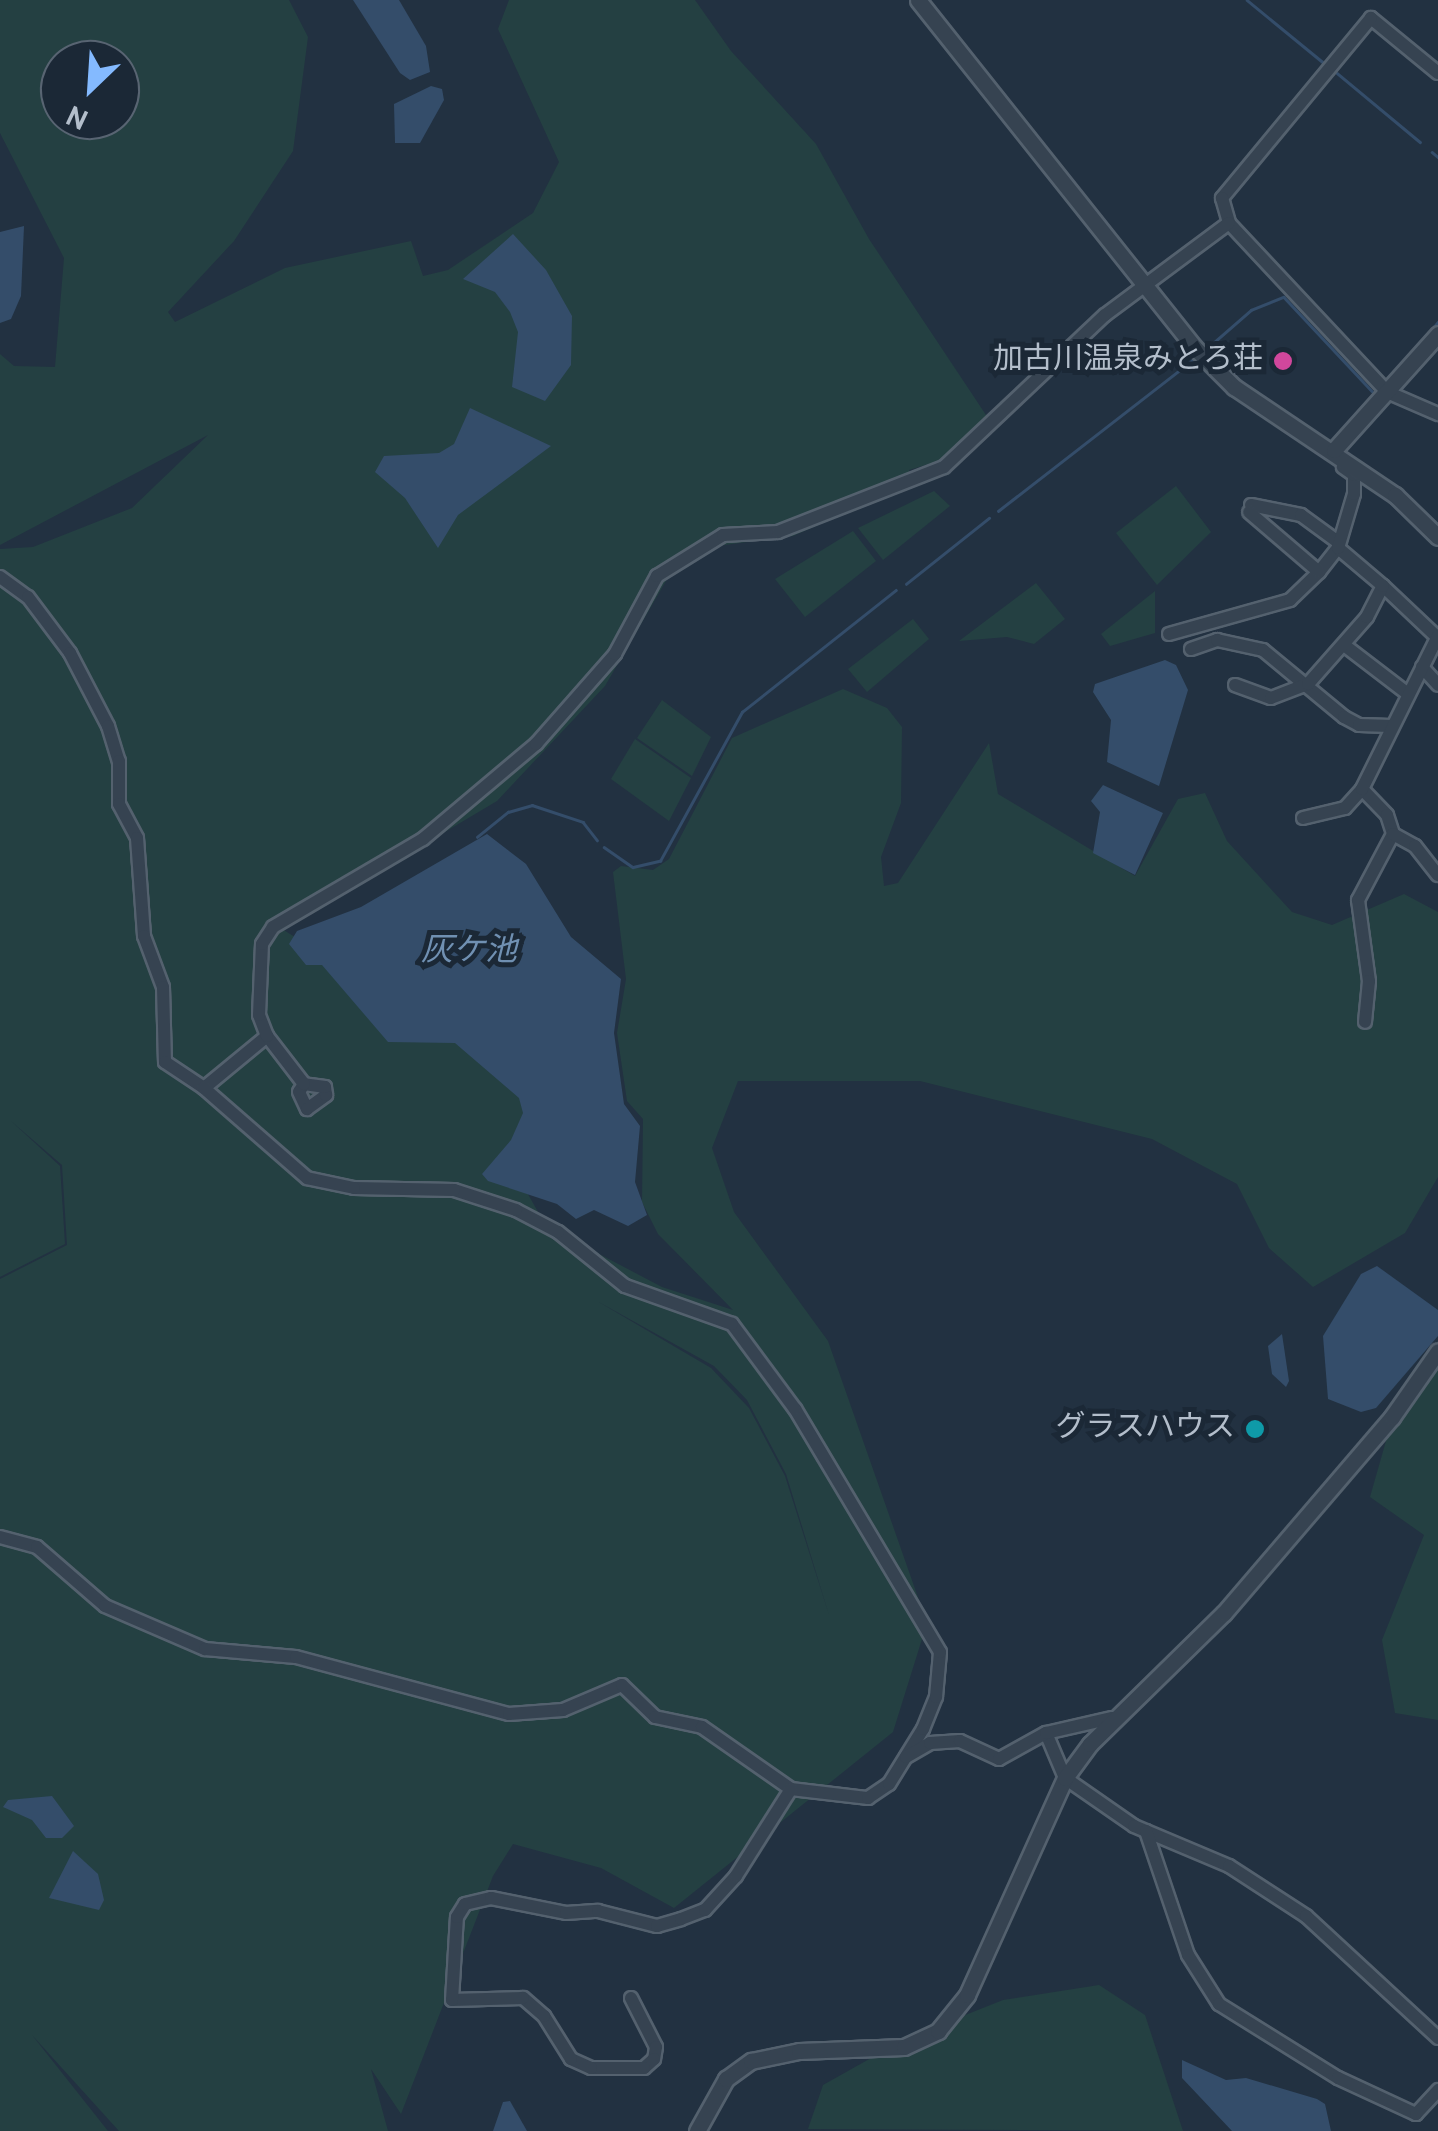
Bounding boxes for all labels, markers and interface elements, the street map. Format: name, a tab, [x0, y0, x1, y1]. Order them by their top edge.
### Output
north arrow	[40, 40, 140, 140]
text: N	[61, 95, 95, 136]
place label: 加古川温泉みとろ荘	[993, 343, 1263, 379]
marker: 加古川温泉みとろ荘	[1272, 350, 1294, 372]
water label: 灰ケ池	[421, 933, 517, 971]
place label: グラスハウス	[1055, 1411, 1235, 1447]
marker: グラスハウス	[1244, 1418, 1266, 1440]

